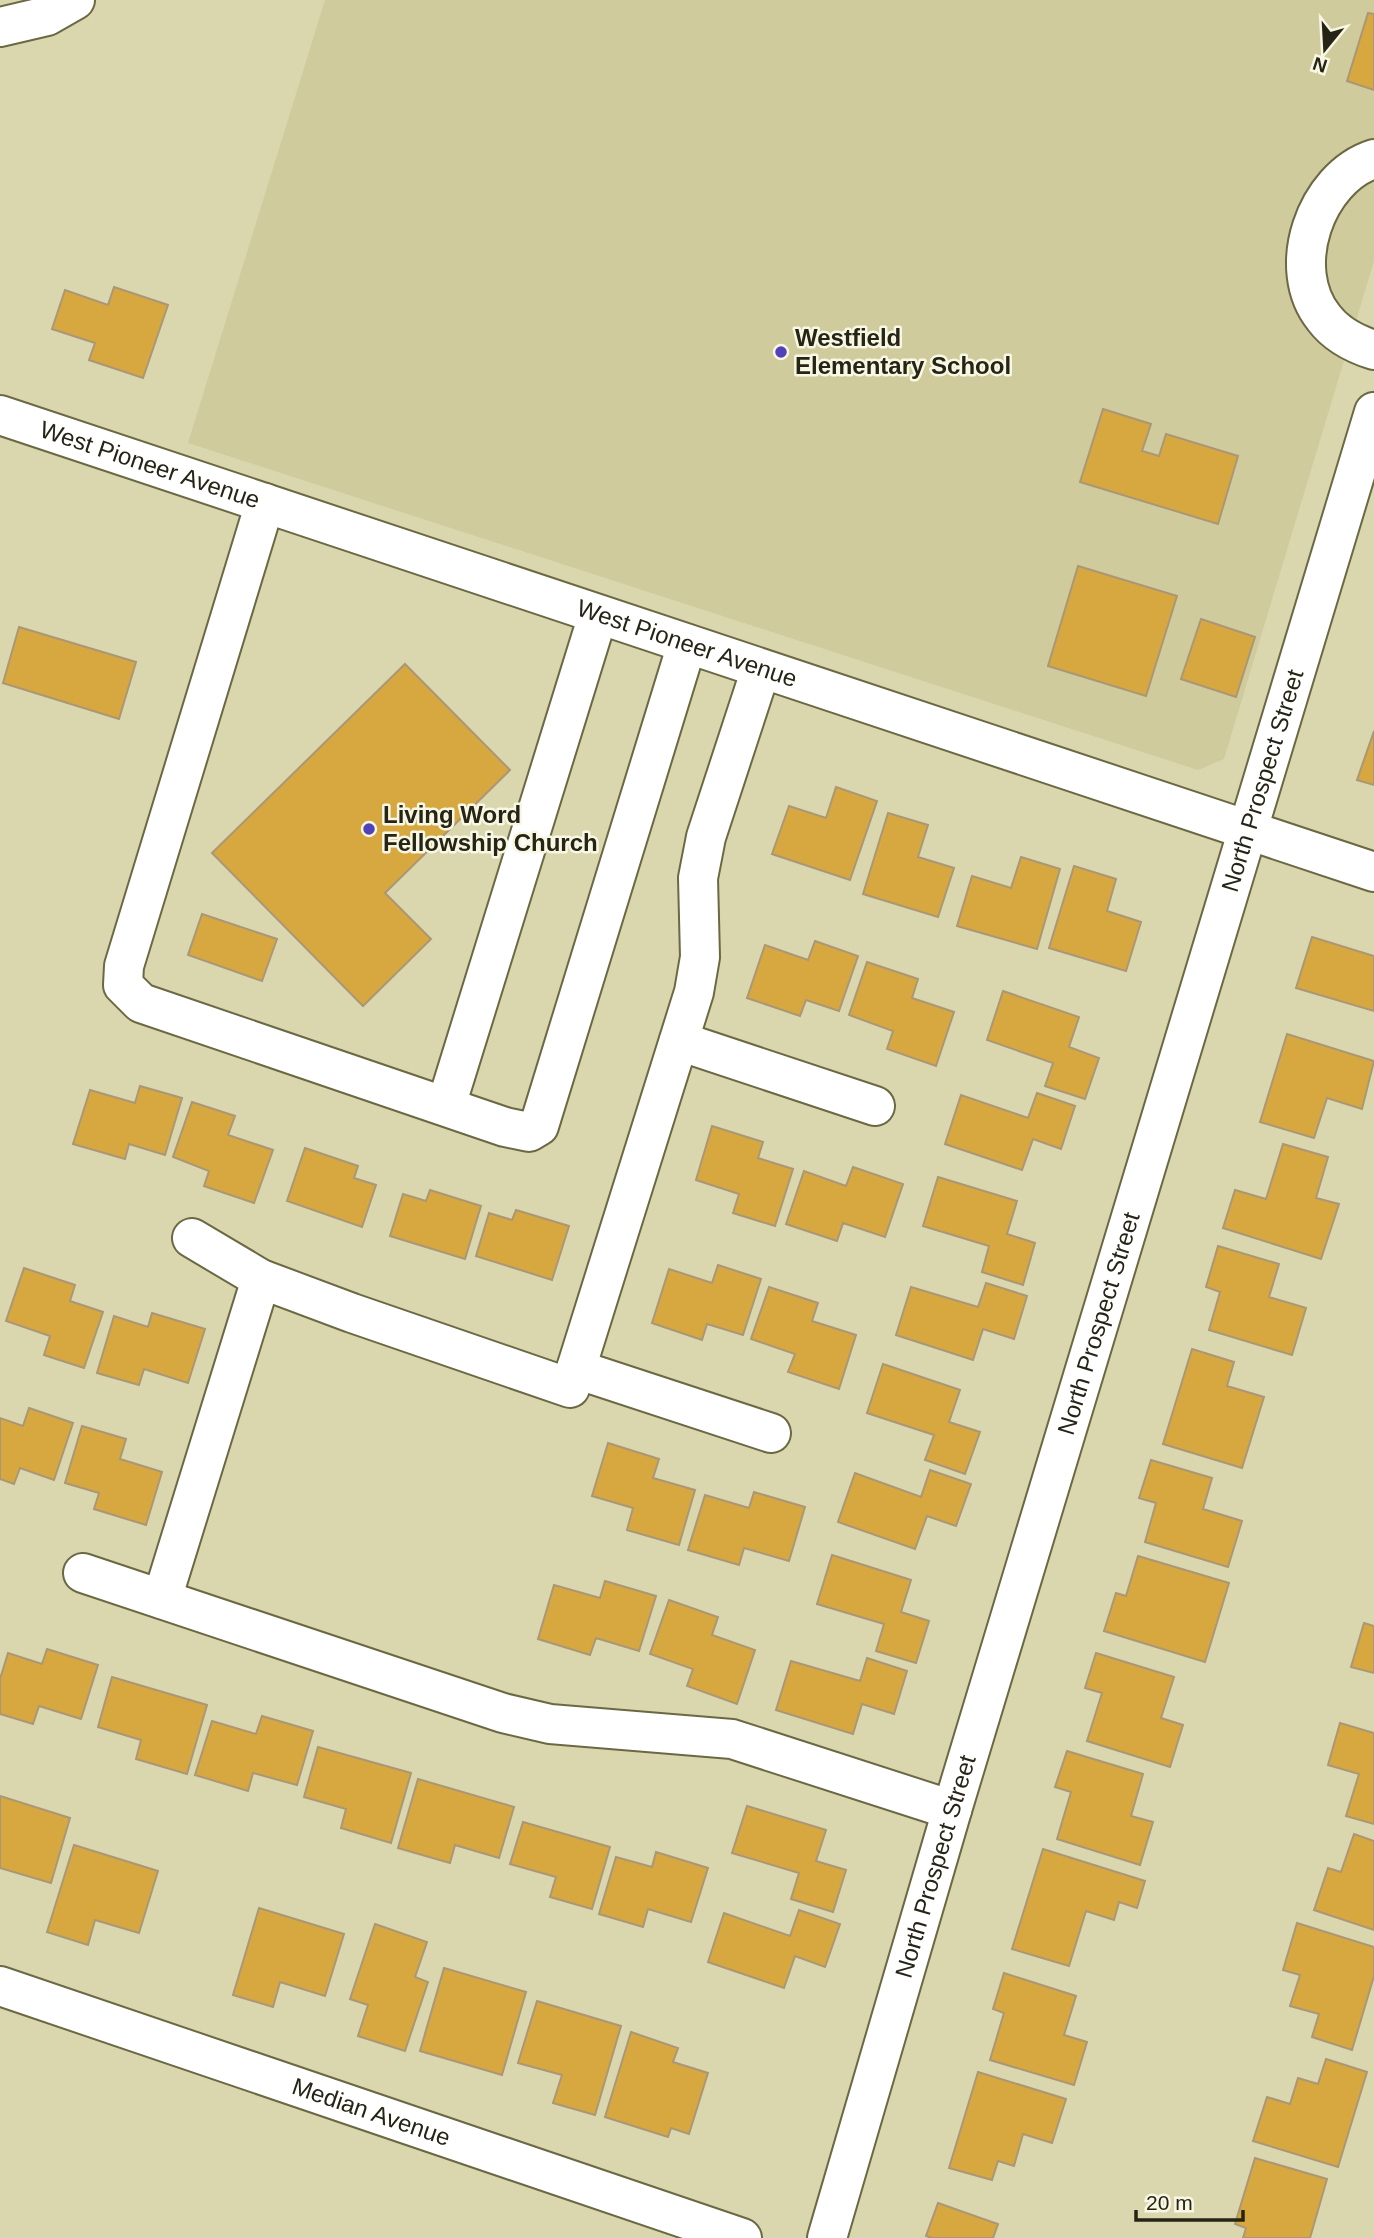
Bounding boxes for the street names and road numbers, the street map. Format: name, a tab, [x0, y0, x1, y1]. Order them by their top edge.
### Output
street label: West Pioneer Avenue	[37, 415, 264, 514]
street label: West Pioneer Avenue	[574, 594, 801, 692]
street label: North Prospect Street	[1216, 666, 1309, 895]
street label: North Prospect Street	[1052, 1209, 1145, 1438]
street label: North Prospect Street	[890, 1751, 981, 1981]
street label: Median Avenue	[289, 2072, 454, 2151]

